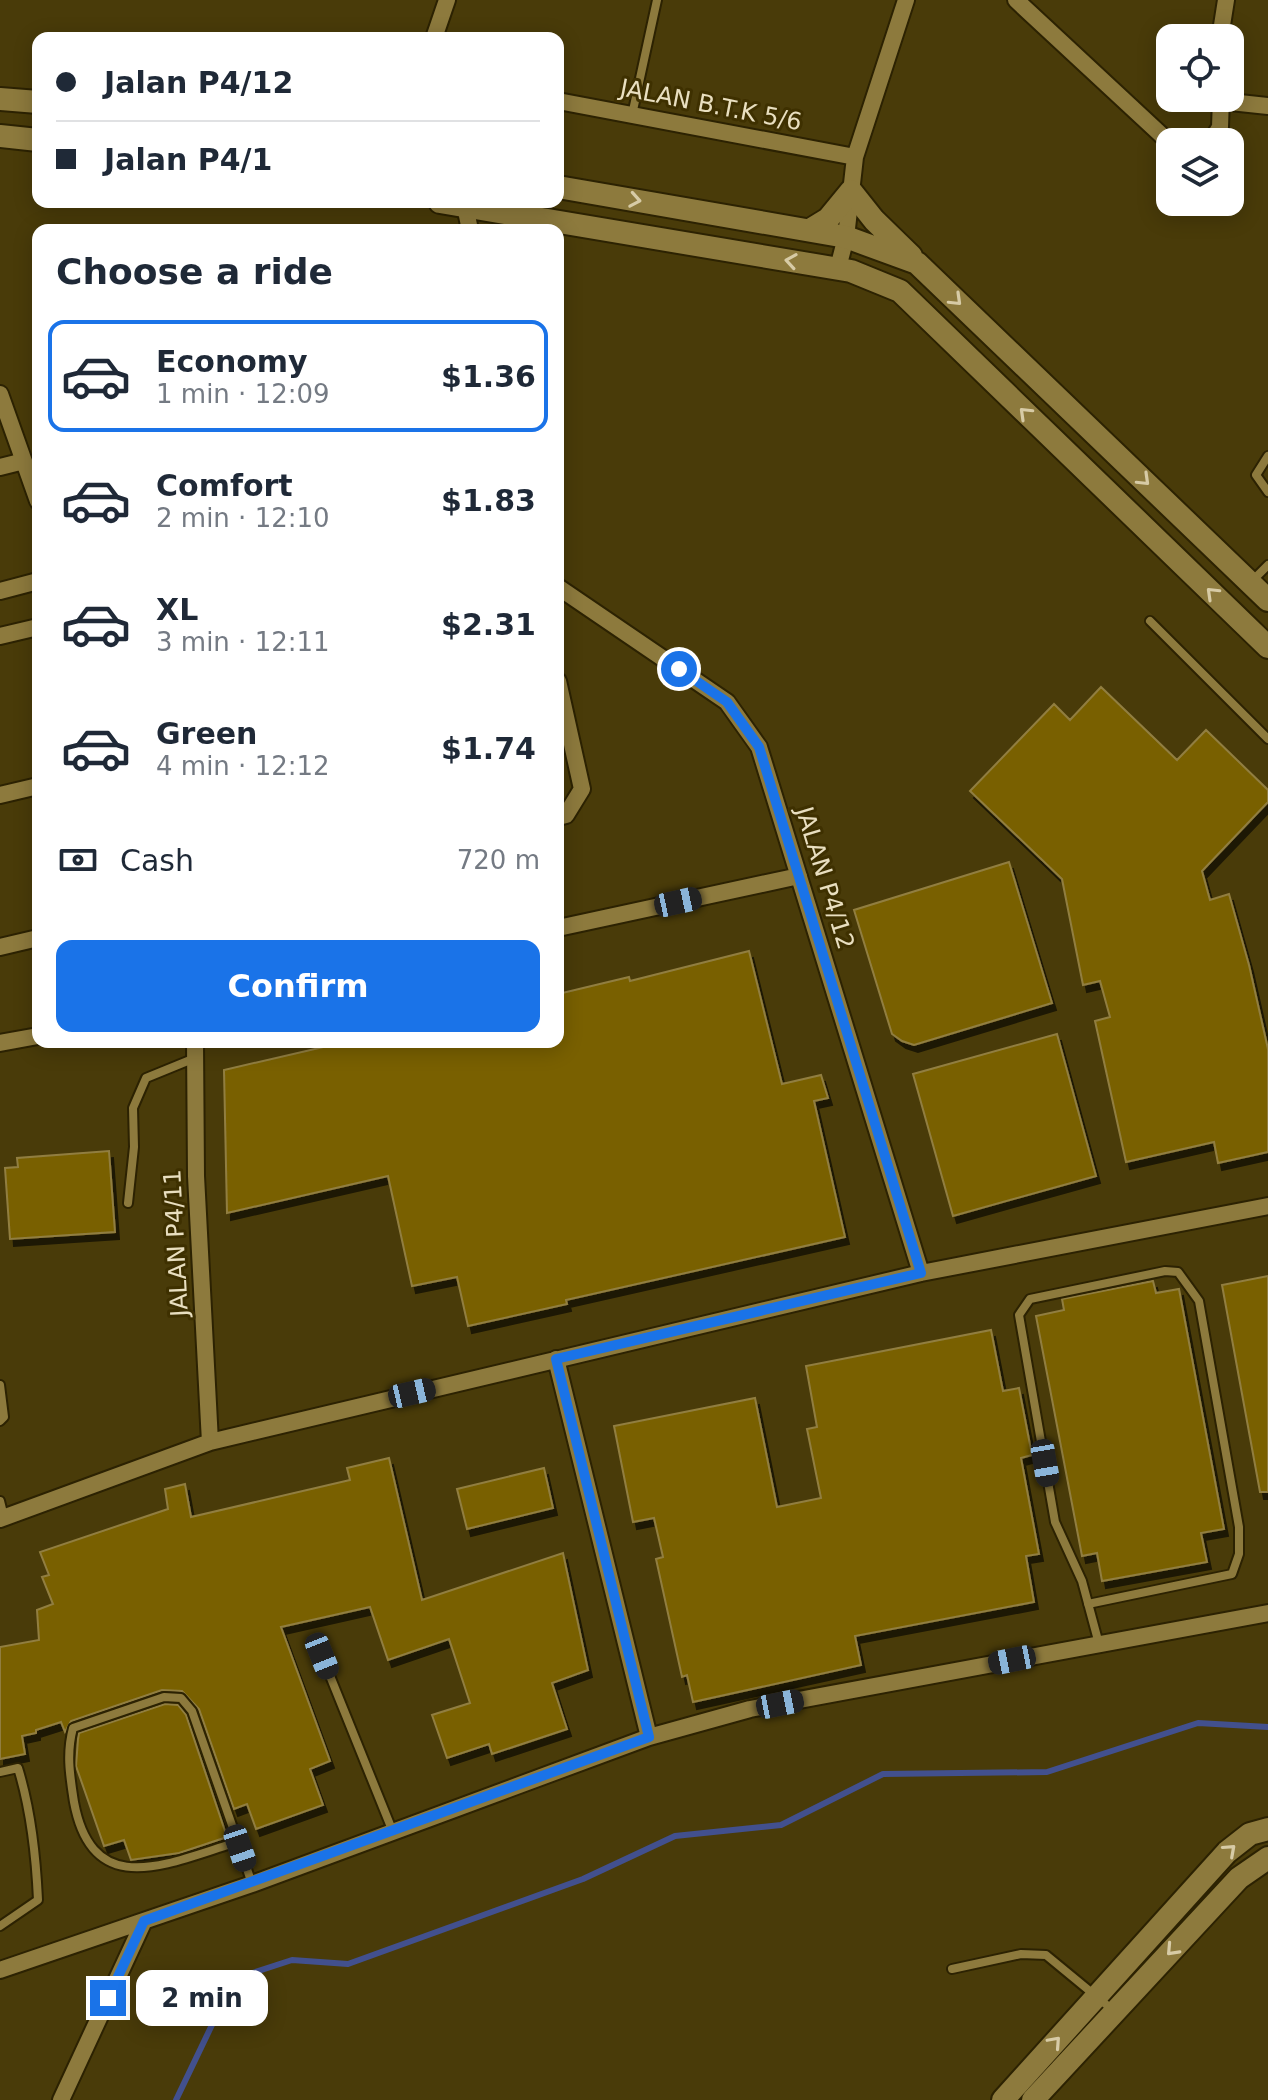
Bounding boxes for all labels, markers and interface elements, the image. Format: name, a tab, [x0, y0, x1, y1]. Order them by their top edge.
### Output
map controls	[1156, 24, 1244, 216]
button: locate	[1156, 24, 1244, 112]
text: Jalan P4/12	[104, 65, 293, 100]
street label: JALAN B.T.K 5/6	[616, 73, 804, 136]
button: layers	[1156, 128, 1244, 216]
text: Jalan P4/1	[104, 142, 272, 177]
one-way arrow	[628, 191, 642, 208]
text: Choose a ride	[56, 251, 333, 292]
one-way arrow	[784, 253, 798, 270]
one-way arrow	[947, 291, 961, 305]
icon: car	[60, 340, 132, 412]
text: Economy	[156, 344, 308, 379]
text: $1.36	[441, 359, 536, 394]
text: 1 min · 12:09	[156, 379, 330, 409]
one-way arrow	[1019, 408, 1034, 422]
icon: car	[60, 464, 132, 536]
text: Comfort	[156, 468, 293, 503]
one-way arrow	[1135, 471, 1149, 485]
text: $1.83	[441, 483, 536, 518]
text: 2 min · 12:10	[156, 503, 330, 533]
icon: car	[60, 588, 132, 660]
one-way arrow	[1207, 588, 1221, 602]
text: XL	[156, 592, 198, 627]
text: $2.31	[441, 607, 536, 642]
text: 3 min · 12:11	[156, 627, 330, 657]
route start	[661, 651, 697, 687]
icon: car	[60, 712, 132, 784]
text: Green	[156, 716, 257, 751]
text: $1.74	[441, 731, 536, 766]
text: 4 min · 12:12	[156, 751, 330, 781]
street label: JALAN P4/12	[789, 802, 860, 953]
icon: cash	[56, 838, 100, 882]
text: Cash	[120, 843, 194, 878]
text: 720 m	[457, 845, 540, 875]
car	[652, 885, 704, 919]
button: Confirm	[56, 940, 540, 1032]
street label: JALAN P4/11	[158, 1169, 194, 1319]
car	[386, 1376, 438, 1410]
car	[1029, 1437, 1061, 1489]
car	[302, 1629, 342, 1683]
car	[986, 1644, 1038, 1676]
car	[754, 1688, 806, 1720]
car	[221, 1821, 259, 1875]
one-way arrow	[1221, 1846, 1236, 1860]
one-way arrow	[1167, 1941, 1181, 1955]
callout: 2 min	[136, 1970, 268, 2026]
route end	[90, 1980, 126, 2016]
text: 2 min	[161, 1983, 243, 2013]
one-way arrow	[1046, 2037, 1060, 2051]

